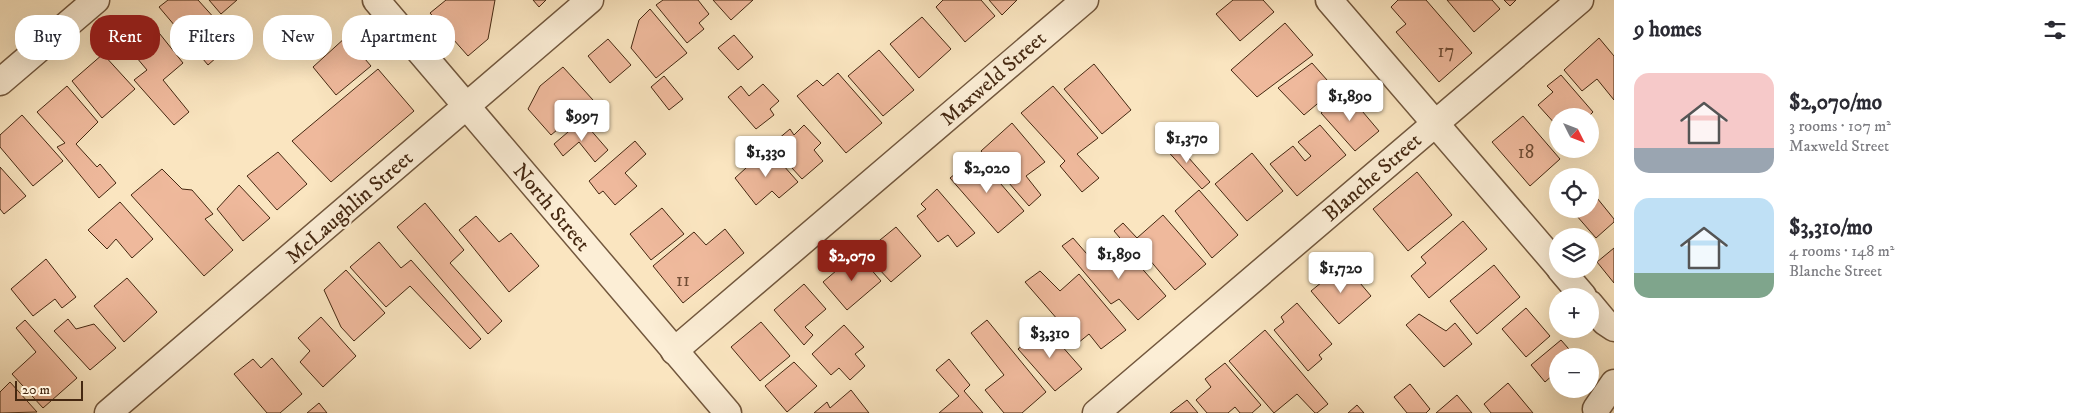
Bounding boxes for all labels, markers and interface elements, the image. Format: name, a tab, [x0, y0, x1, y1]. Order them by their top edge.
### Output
chip: Buy	[15, 15, 80, 60]
chip: Rent	[90, 15, 160, 60]
chip: Filters	[170, 15, 253, 60]
chip: New	[263, 15, 332, 60]
chip: Apartment	[342, 15, 455, 60]
icon: filters	[2041, 16, 2069, 44]
text: 9 homes	[1634, 17, 1702, 43]
street label: Maxweld Street	[936, 26, 1052, 132]
house number: 17	[1438, 40, 1455, 63]
pin: $1,890	[1309, 80, 1391, 122]
text: $1,890	[1328, 86, 1372, 106]
text: $2,070/mo	[1789, 90, 1882, 116]
icon: home	[1674, 93, 1734, 153]
pin: $997	[552, 100, 612, 142]
text: $997	[565, 106, 599, 126]
north arrow	[1549, 108, 1599, 158]
map controls	[1549, 108, 1599, 398]
text: 3 rooms · 107 m²	[1789, 116, 1891, 136]
pin: $1,370	[1146, 121, 1228, 164]
text: $1,370	[1166, 128, 1208, 148]
street label: Blanche Street	[1318, 128, 1427, 228]
pin: $1,330	[725, 136, 807, 178]
text: Maxweld Street	[1789, 136, 1889, 156]
house number: 18	[1518, 141, 1534, 164]
text: $1,330	[746, 142, 786, 162]
street label: McLaughlin Street	[281, 145, 419, 270]
pin: $2,020	[946, 152, 1028, 194]
street label: North Street	[507, 158, 596, 257]
text: $2,020	[964, 158, 1010, 178]
button: locate	[1549, 168, 1599, 218]
text: $3,310/mo	[1789, 215, 1872, 241]
icon: home	[1674, 218, 1734, 278]
button: layers	[1549, 228, 1599, 278]
pin: $1,890	[1078, 238, 1160, 280]
pin: $2,070	[811, 240, 893, 282]
text: 4 rooms · 148 m²	[1789, 241, 1894, 261]
text: $1,890	[1097, 244, 1141, 264]
text: $2,070	[829, 246, 875, 266]
pin: $1,720	[1300, 252, 1382, 294]
text: $1,720	[1320, 258, 1362, 278]
text: Blanche Street	[1789, 261, 1882, 281]
house number: 11	[676, 269, 690, 292]
button: +	[1549, 288, 1599, 338]
pin: $3,310	[1009, 316, 1091, 359]
text: $3,310	[1030, 323, 1070, 343]
button: −	[1549, 348, 1599, 398]
scale bar	[15, 378, 82, 401]
text: 20 m	[22, 381, 50, 399]

